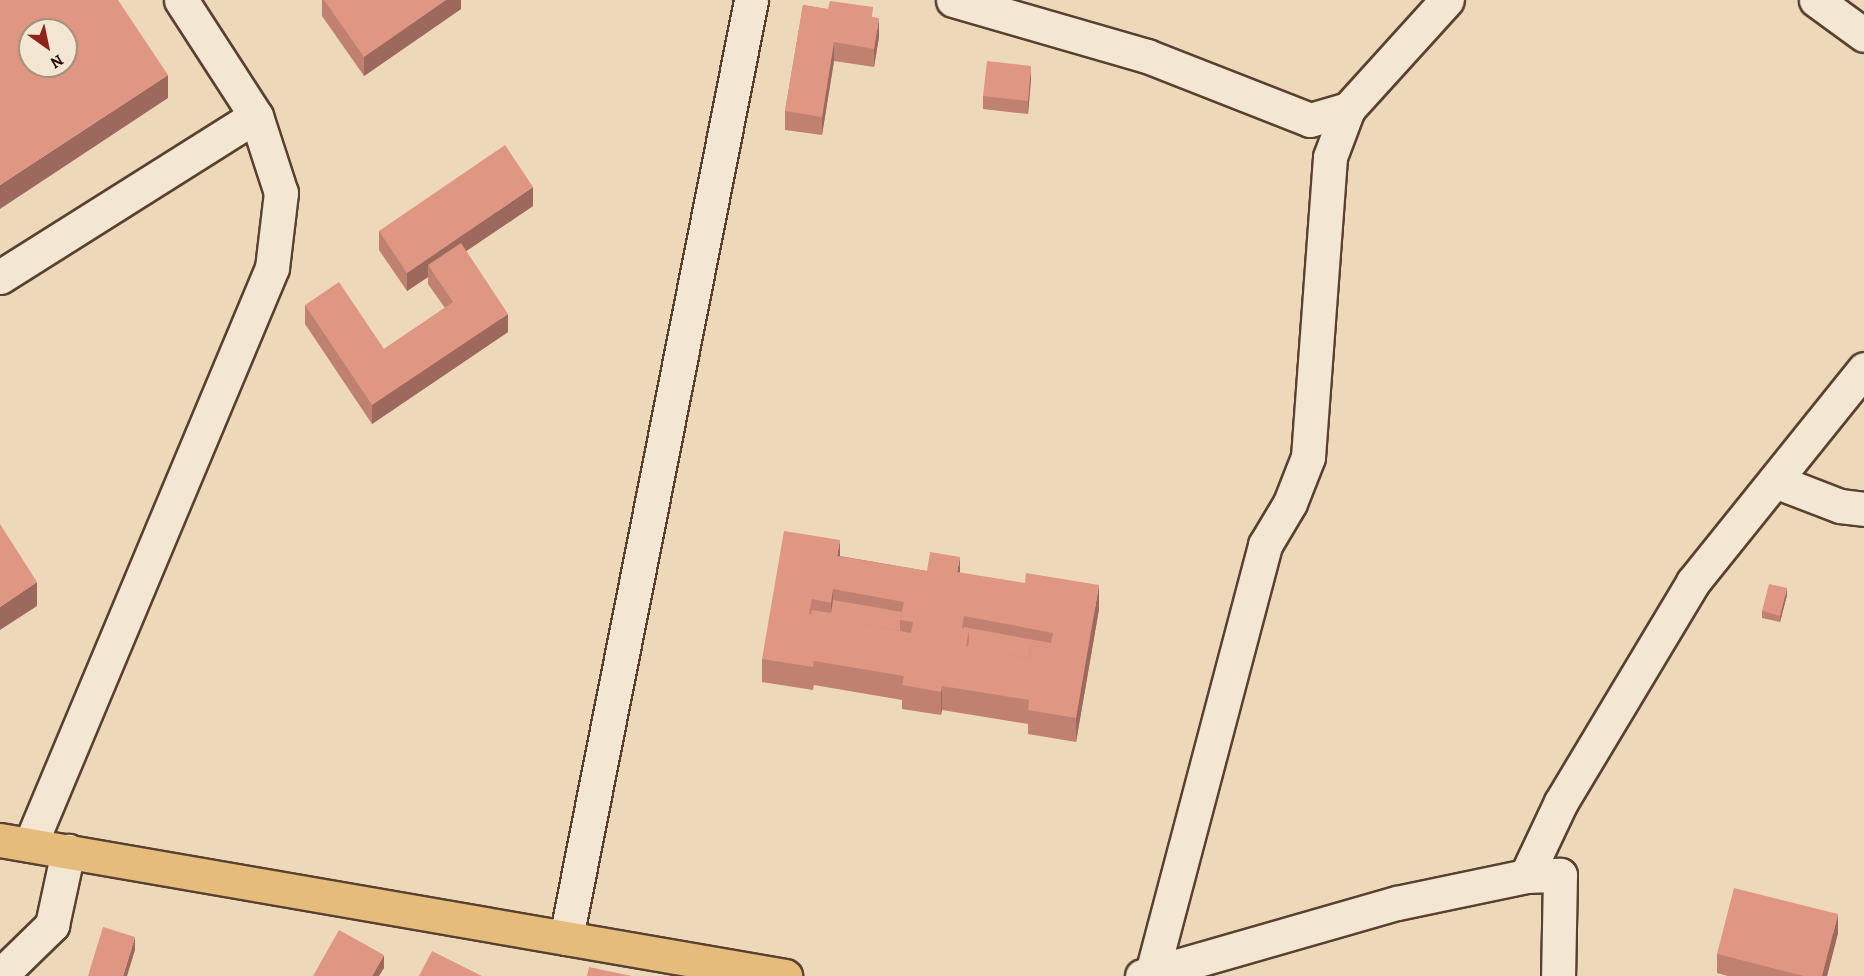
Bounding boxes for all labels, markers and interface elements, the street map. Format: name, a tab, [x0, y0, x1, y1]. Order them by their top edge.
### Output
north arrow	[18, 18, 78, 78]
text: N	[46, 49, 68, 74]

